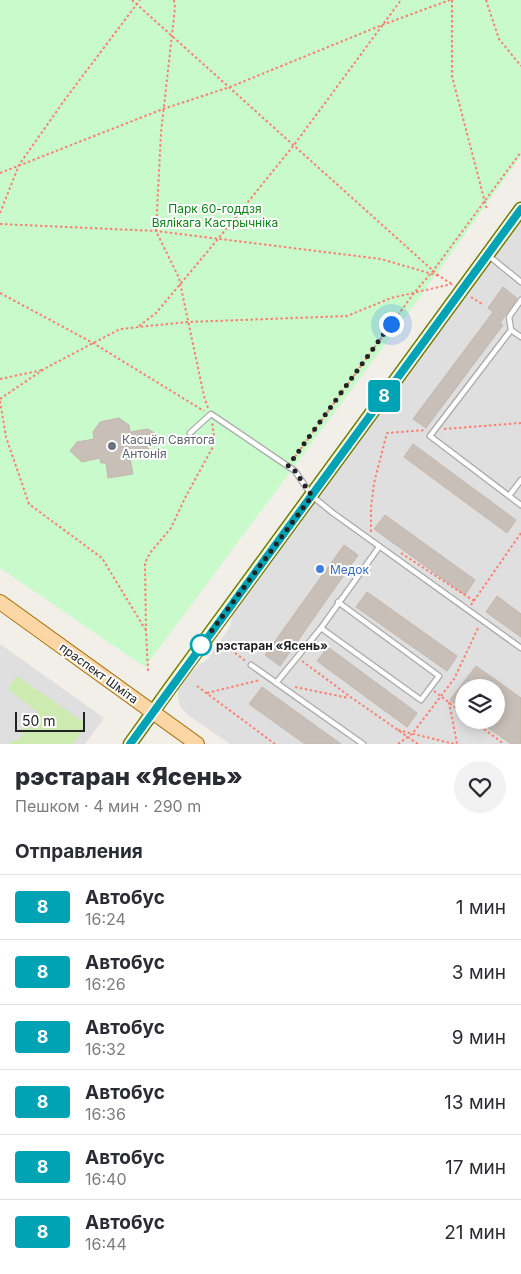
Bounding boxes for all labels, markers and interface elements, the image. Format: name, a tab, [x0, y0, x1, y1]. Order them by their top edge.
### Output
park label: Парк 60-годдзя Вялікага Кастрычніка	[152, 201, 278, 230]
your location	[379, 312, 404, 337]
line badge: 8	[368, 380, 400, 412]
text: 8	[378, 385, 390, 406]
place label: Касцёл Святога Антонія	[122, 432, 215, 461]
marker: Касцёл Святога Антонія	[106, 440, 118, 452]
place label: Медок	[330, 562, 370, 577]
marker: Медок	[314, 563, 326, 575]
marker: рэстаран «Ясень»	[190, 634, 212, 656]
place label: рэстаран «Ясень»	[216, 638, 328, 653]
street label: праспект Шміта	[57, 639, 141, 707]
map controls	[455, 679, 505, 729]
button: layers	[455, 679, 505, 729]
scale bar	[15, 709, 85, 732]
text: 50 m	[22, 712, 56, 729]
button: heart	[454, 761, 506, 813]
text: рэстаран «Ясень»	[15, 762, 243, 791]
text: Пешком · 4 мин · 290 m	[15, 796, 201, 816]
text: Отправления	[15, 840, 143, 863]
text: Автобус	[85, 886, 165, 909]
text: 8	[37, 896, 48, 917]
text: 1 мин	[456, 896, 506, 919]
text: 16:24	[85, 909, 126, 929]
text: Автобус	[85, 951, 165, 974]
text: 8	[37, 961, 48, 982]
text: 3 мин	[452, 961, 506, 984]
text: 16:26	[85, 974, 126, 994]
text: Автобус	[85, 1016, 165, 1039]
text: 8	[37, 1026, 48, 1047]
text: 9 мин	[452, 1026, 506, 1049]
text: 16:32	[85, 1039, 126, 1059]
text: Автобус	[85, 1081, 165, 1104]
text: 8	[37, 1091, 48, 1112]
text: 13 мин	[444, 1091, 506, 1114]
text: 16:36	[85, 1104, 126, 1124]
text: Автобус	[85, 1146, 165, 1169]
text: 8	[37, 1156, 48, 1177]
text: 17 мин	[445, 1156, 506, 1179]
text: 16:40	[85, 1169, 126, 1189]
text: Автобус	[85, 1211, 165, 1234]
text: 8	[37, 1221, 48, 1242]
text: 21 мин	[444, 1221, 506, 1244]
text: 16:44	[85, 1234, 127, 1254]

